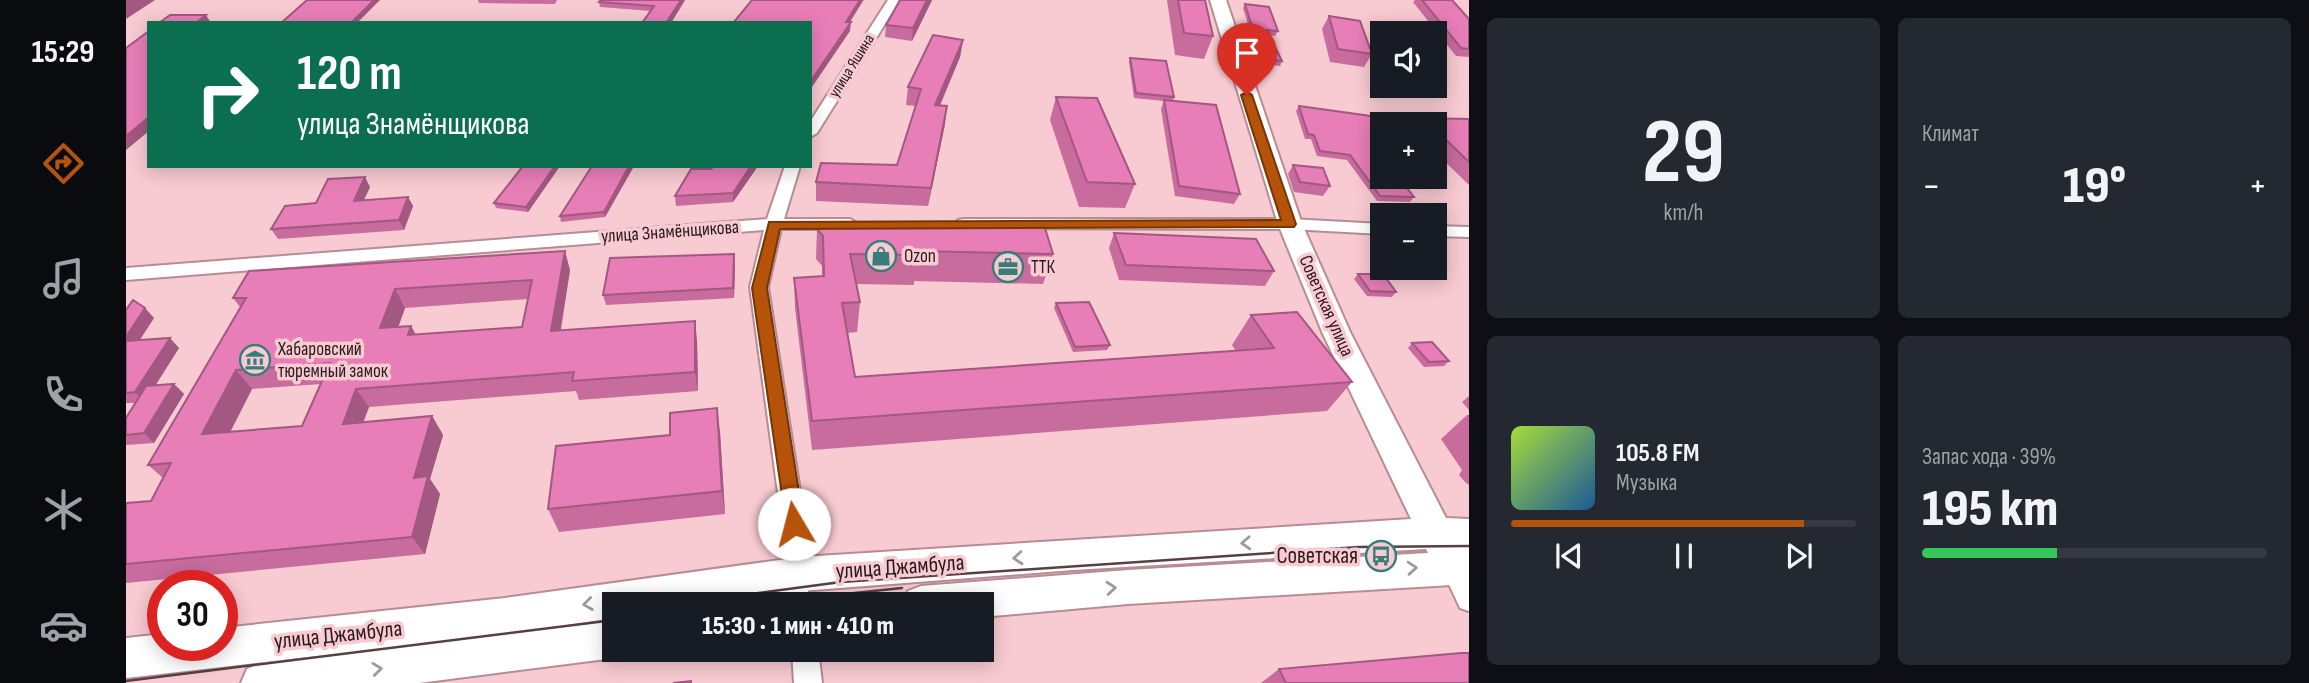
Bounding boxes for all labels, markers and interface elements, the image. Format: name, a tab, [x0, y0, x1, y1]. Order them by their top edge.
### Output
map controls	[1370, 21, 1447, 280]
button: sound	[1370, 21, 1447, 98]
pin	[1217, 23, 1277, 95]
street label: улица Яшина	[825, 31, 879, 101]
text: 15:29	[32, 33, 94, 72]
icon: arrive	[1228, 34, 1266, 72]
text: 120 m	[297, 45, 402, 104]
icon: right	[182, 49, 273, 140]
text: 29	[1642, 99, 1725, 208]
text: улица Знамёнщикова	[297, 105, 530, 144]
button: +	[1370, 112, 1447, 189]
text: Климат	[1922, 120, 1979, 148]
icon: directions	[39, 139, 88, 188]
text: 19°	[2063, 155, 2126, 218]
text: −	[1922, 164, 1941, 209]
text: +	[2248, 164, 2267, 209]
text: km/h	[1664, 199, 1703, 227]
button: −	[1370, 203, 1447, 280]
street label: улица Знамёнщикова	[600, 216, 740, 248]
shop icon: Ozon	[864, 239, 898, 273]
place label: Ozon	[904, 245, 936, 268]
office icon: ТТК	[991, 250, 1025, 284]
street label: Советская улица	[1294, 252, 1358, 360]
icon: music	[39, 254, 88, 303]
place label: ТТК	[1031, 256, 1056, 279]
place label: Хабаровский тюремный замок	[277, 338, 389, 383]
museum icon: Хабаровский тюремный замок	[238, 343, 272, 377]
icon: phone	[39, 370, 88, 419]
text: 105.8 FM	[1616, 438, 1699, 469]
text: Запас хода · 39%	[1922, 443, 2056, 471]
text: Музыка	[1616, 469, 1677, 497]
text: 195 km	[1922, 478, 2058, 541]
icon: climate	[39, 485, 88, 534]
position arrow	[757, 487, 831, 561]
one-way arrow	[1240, 536, 1251, 551]
icon: previous	[1550, 537, 1588, 575]
icon: pause	[1665, 537, 1703, 575]
icon: next	[1780, 537, 1818, 575]
bus stop icon: Советская	[1364, 539, 1398, 573]
place label: Советская	[1276, 542, 1358, 570]
street label: улица Джамбула	[835, 549, 965, 585]
one-way arrow	[1013, 550, 1024, 565]
one-way arrow	[1406, 561, 1417, 576]
speed limit sign: 30	[147, 570, 238, 661]
one-way arrow	[1106, 581, 1117, 596]
one-way arrow	[582, 597, 594, 612]
icon: car	[39, 601, 88, 650]
text: 15:30 · 1 мин · 410 m	[702, 611, 894, 642]
street label: улица Джамбула	[273, 614, 403, 656]
one-way arrow	[371, 661, 383, 676]

